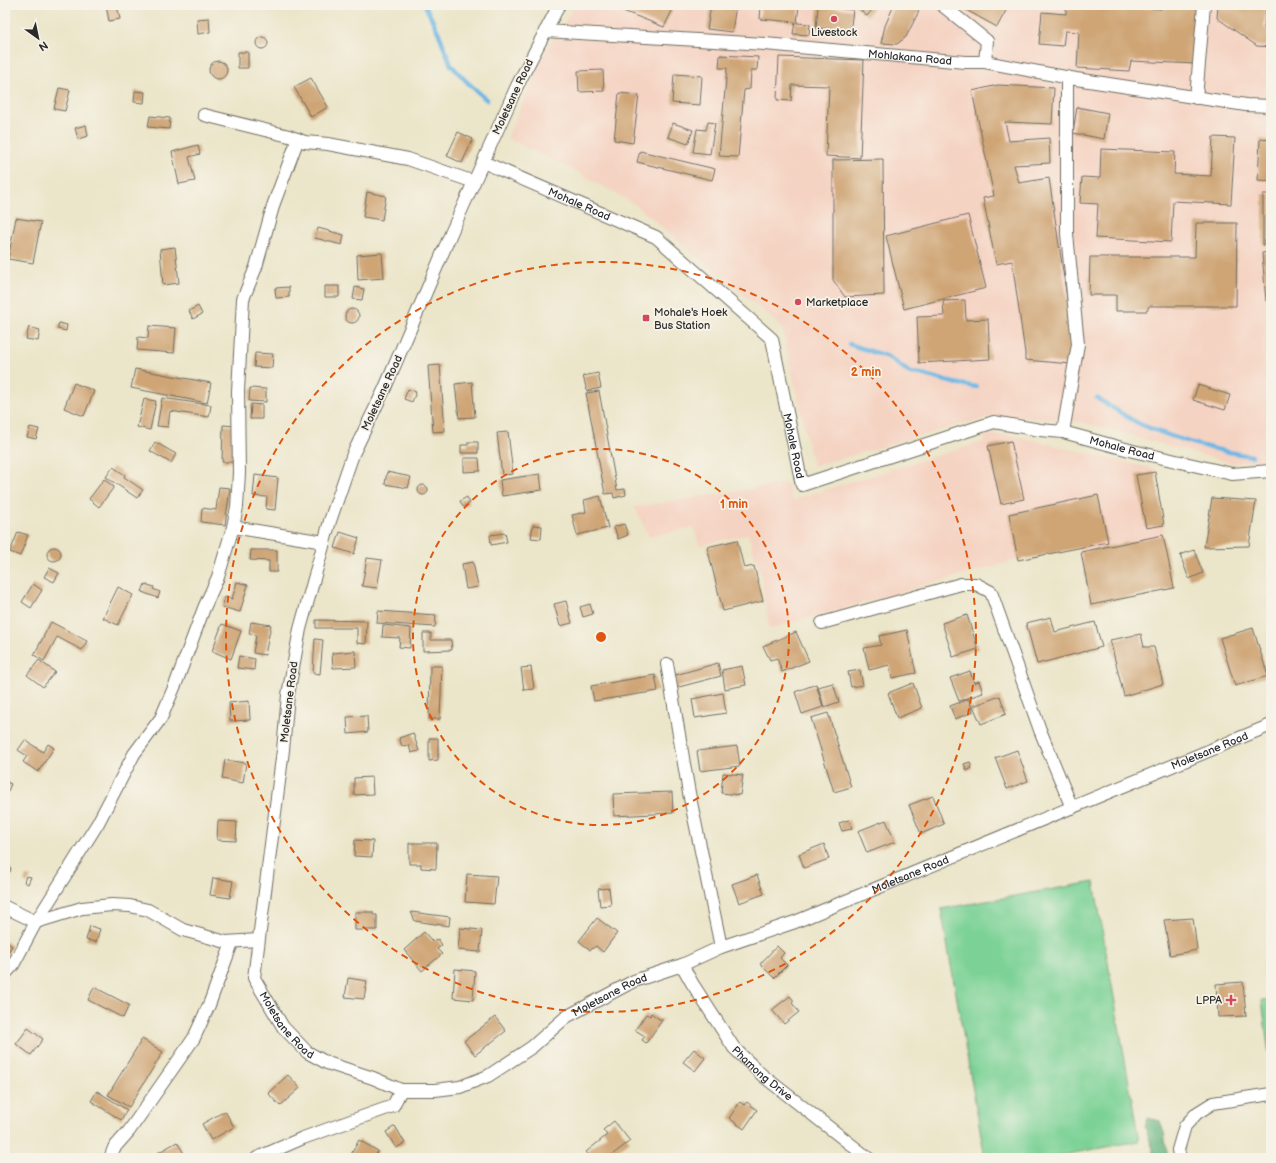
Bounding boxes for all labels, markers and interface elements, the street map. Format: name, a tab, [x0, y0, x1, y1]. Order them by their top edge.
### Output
marker: Livestock	[829, 14, 839, 24]
north arrow	[18, 18, 58, 58]
place label: Livestock	[811, 26, 858, 39]
text: N	[36, 38, 50, 54]
street label: Mohlakana Road	[868, 47, 952, 67]
street label: Moletsane Road	[490, 57, 536, 137]
street label: Mohale Road	[546, 185, 612, 223]
place label: Marketplace	[806, 296, 869, 309]
marker: Marketplace	[793, 297, 803, 307]
place label: Mohale's Hoek Bus Station	[654, 306, 728, 332]
marker: Mohale's Hoek Bus Station	[641, 313, 651, 323]
street label: Moletsane Road	[359, 353, 405, 433]
text: 2 min	[851, 365, 881, 380]
street label: Mohale Road	[781, 412, 807, 480]
street label: Mohale Road	[1088, 433, 1156, 462]
text: 1 min	[720, 497, 748, 512]
centre of rings	[594, 630, 608, 644]
street label: Moletsane Road	[278, 661, 300, 743]
street label: Moletsane Road	[1169, 729, 1250, 772]
street label: Moletsane Road	[870, 853, 950, 896]
street label: Moletsane Road	[570, 971, 649, 1019]
street label: Moletsane Road	[257, 989, 316, 1061]
place label: LPPA	[1196, 994, 1222, 1007]
marker: LPPA	[1225, 994, 1237, 1006]
street label: Phamong Drive	[729, 1043, 796, 1103]

